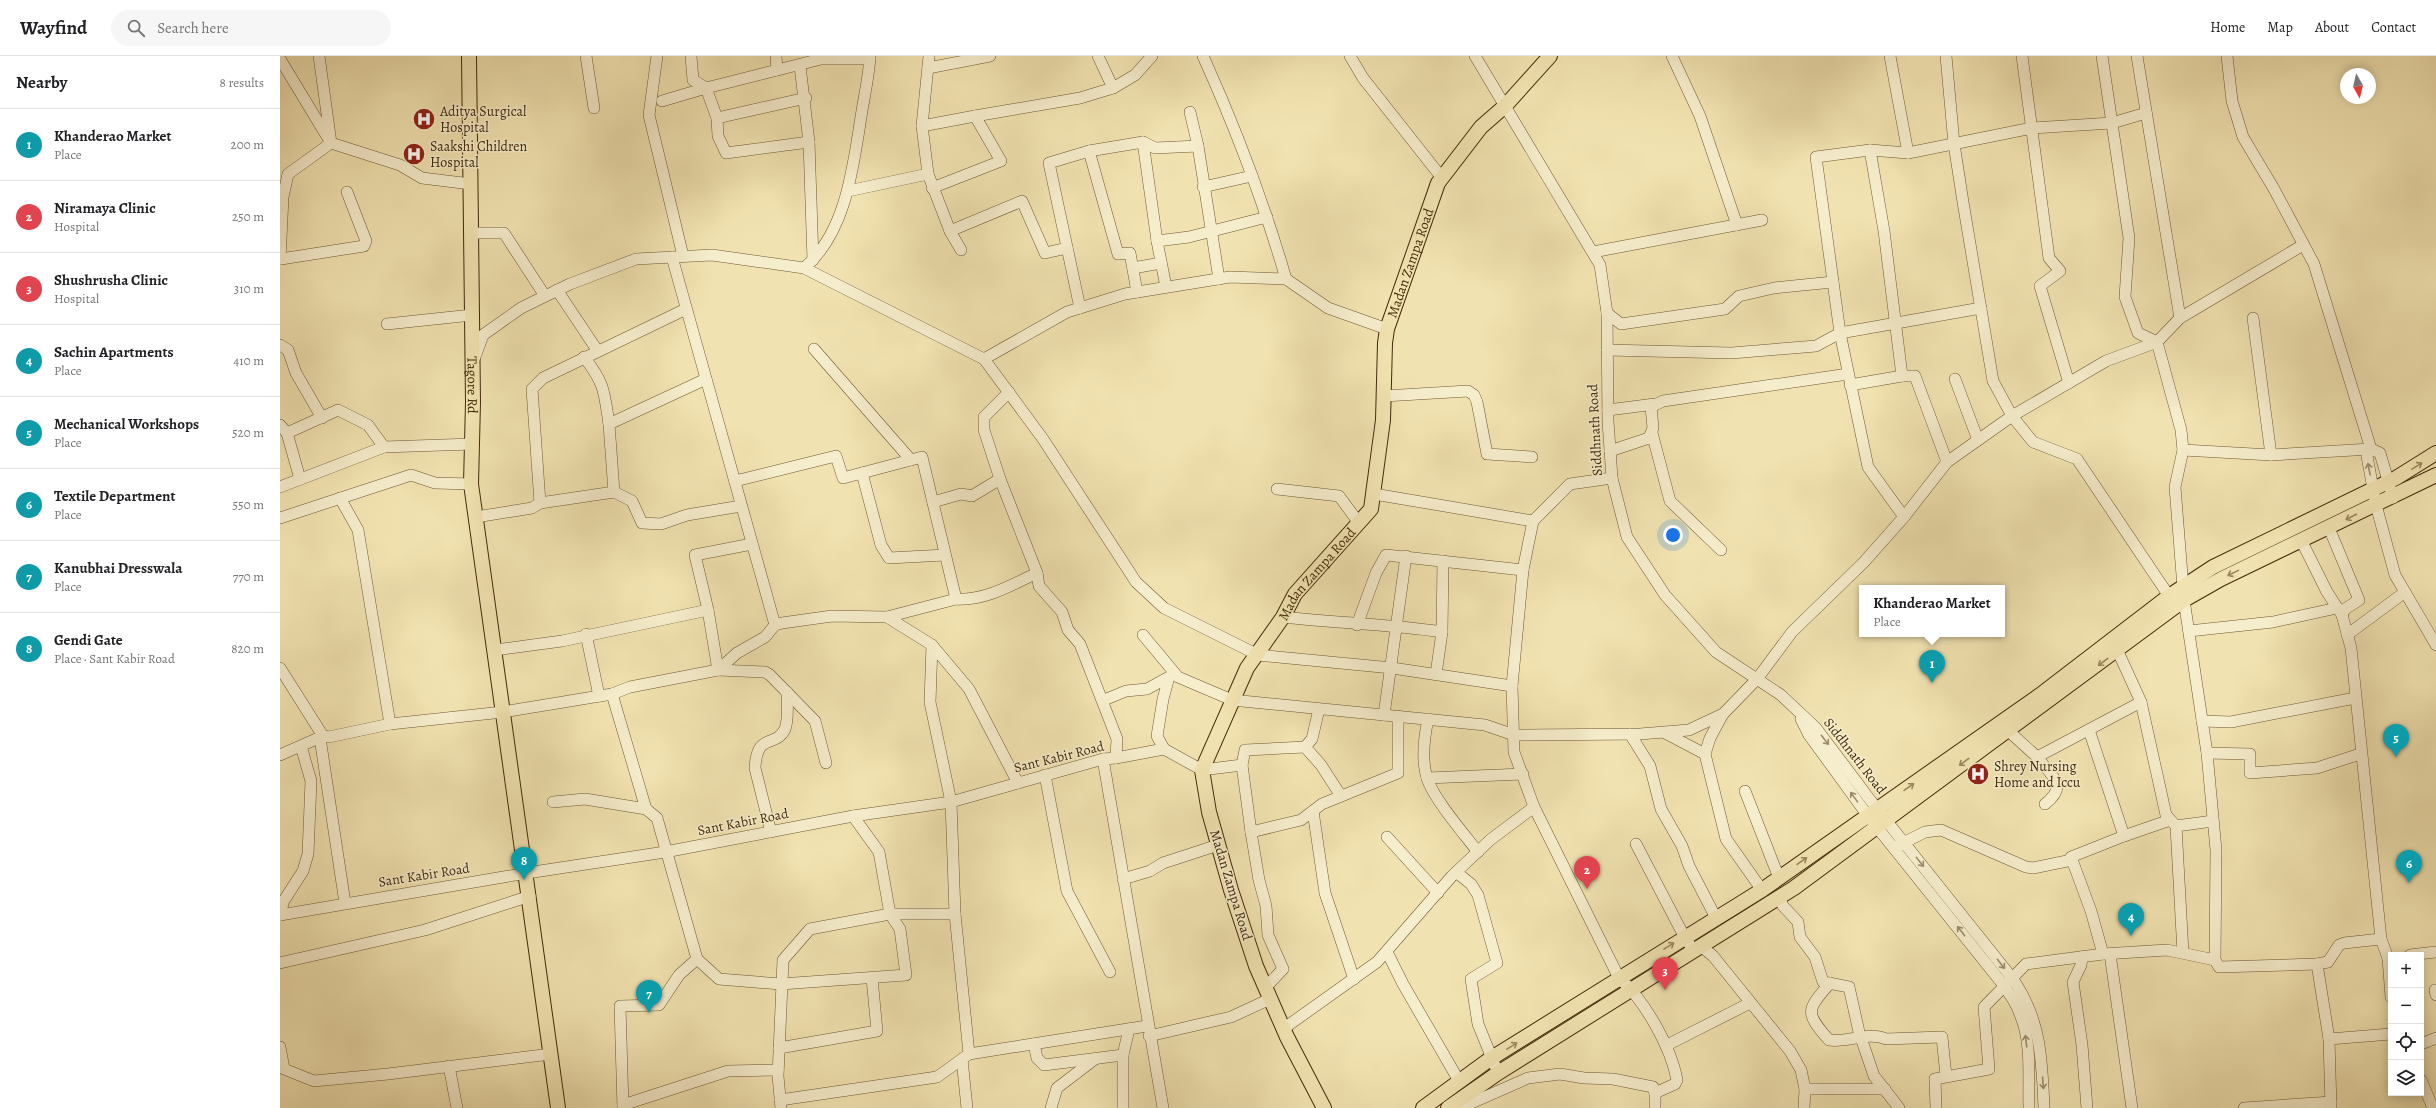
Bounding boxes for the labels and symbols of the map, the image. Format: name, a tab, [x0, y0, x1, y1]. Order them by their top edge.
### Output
north arrow	[2340, 68, 2376, 104]
place label: Aditya Surgical Hospital	[439, 102, 527, 137]
hospital icon: Aditya Surgical Hospital	[411, 106, 437, 132]
place label: Saakshi Children Hospital	[430, 137, 528, 172]
hospital icon: Saakshi Children Hospital	[401, 141, 427, 167]
street label: Madan Zampa Road	[1382, 205, 1438, 320]
street label: Tagore Rd	[463, 356, 483, 414]
street label: Siddhnath Road	[1583, 383, 1607, 476]
one-way arrow	[2365, 462, 2373, 475]
one-way arrow	[2411, 462, 2423, 470]
one-way arrow	[2345, 514, 2357, 521]
street label: Madan Zampa Road	[1273, 523, 1360, 624]
your location	[1663, 525, 1683, 545]
one-way arrow	[2228, 570, 2240, 577]
pin: 1	[1919, 650, 1945, 683]
one-way arrow	[2098, 657, 2109, 666]
street label: Siddhnath Road	[1819, 714, 1891, 798]
pin: 5	[2383, 724, 2409, 757]
one-way arrow	[1821, 735, 1829, 746]
street label: Sant Kabir Road	[1012, 737, 1107, 777]
place label: Shrey Nursing Home and Iccu	[1994, 757, 2081, 792]
one-way arrow	[1958, 758, 1969, 767]
hospital icon: Shrey Nursing Home and Iccu	[1965, 761, 1991, 787]
one-way arrow	[1904, 783, 1915, 791]
one-way arrow	[1850, 791, 1858, 802]
street label: Sant Kabir Road	[696, 804, 791, 840]
street label: Madan Zampa Road	[1205, 827, 1257, 943]
pin: 8	[511, 847, 537, 880]
pin: 6	[2396, 850, 2422, 883]
pin: 2	[1574, 856, 1600, 889]
one-way arrow	[1916, 856, 1924, 867]
one-way arrow	[1797, 857, 1808, 865]
street label: Sant Kabir Road	[377, 858, 472, 892]
pin: 4	[2118, 903, 2144, 936]
one-way arrow	[1957, 926, 1965, 937]
one-way arrow	[1663, 942, 1674, 950]
pin: 3	[1652, 957, 1678, 990]
one-way arrow	[1997, 958, 2005, 969]
pin: 7	[636, 980, 662, 1013]
one-way arrow	[2023, 1035, 2030, 1048]
one-way arrow	[1506, 1041, 1518, 1049]
one-way arrow	[2039, 1076, 2046, 1089]

